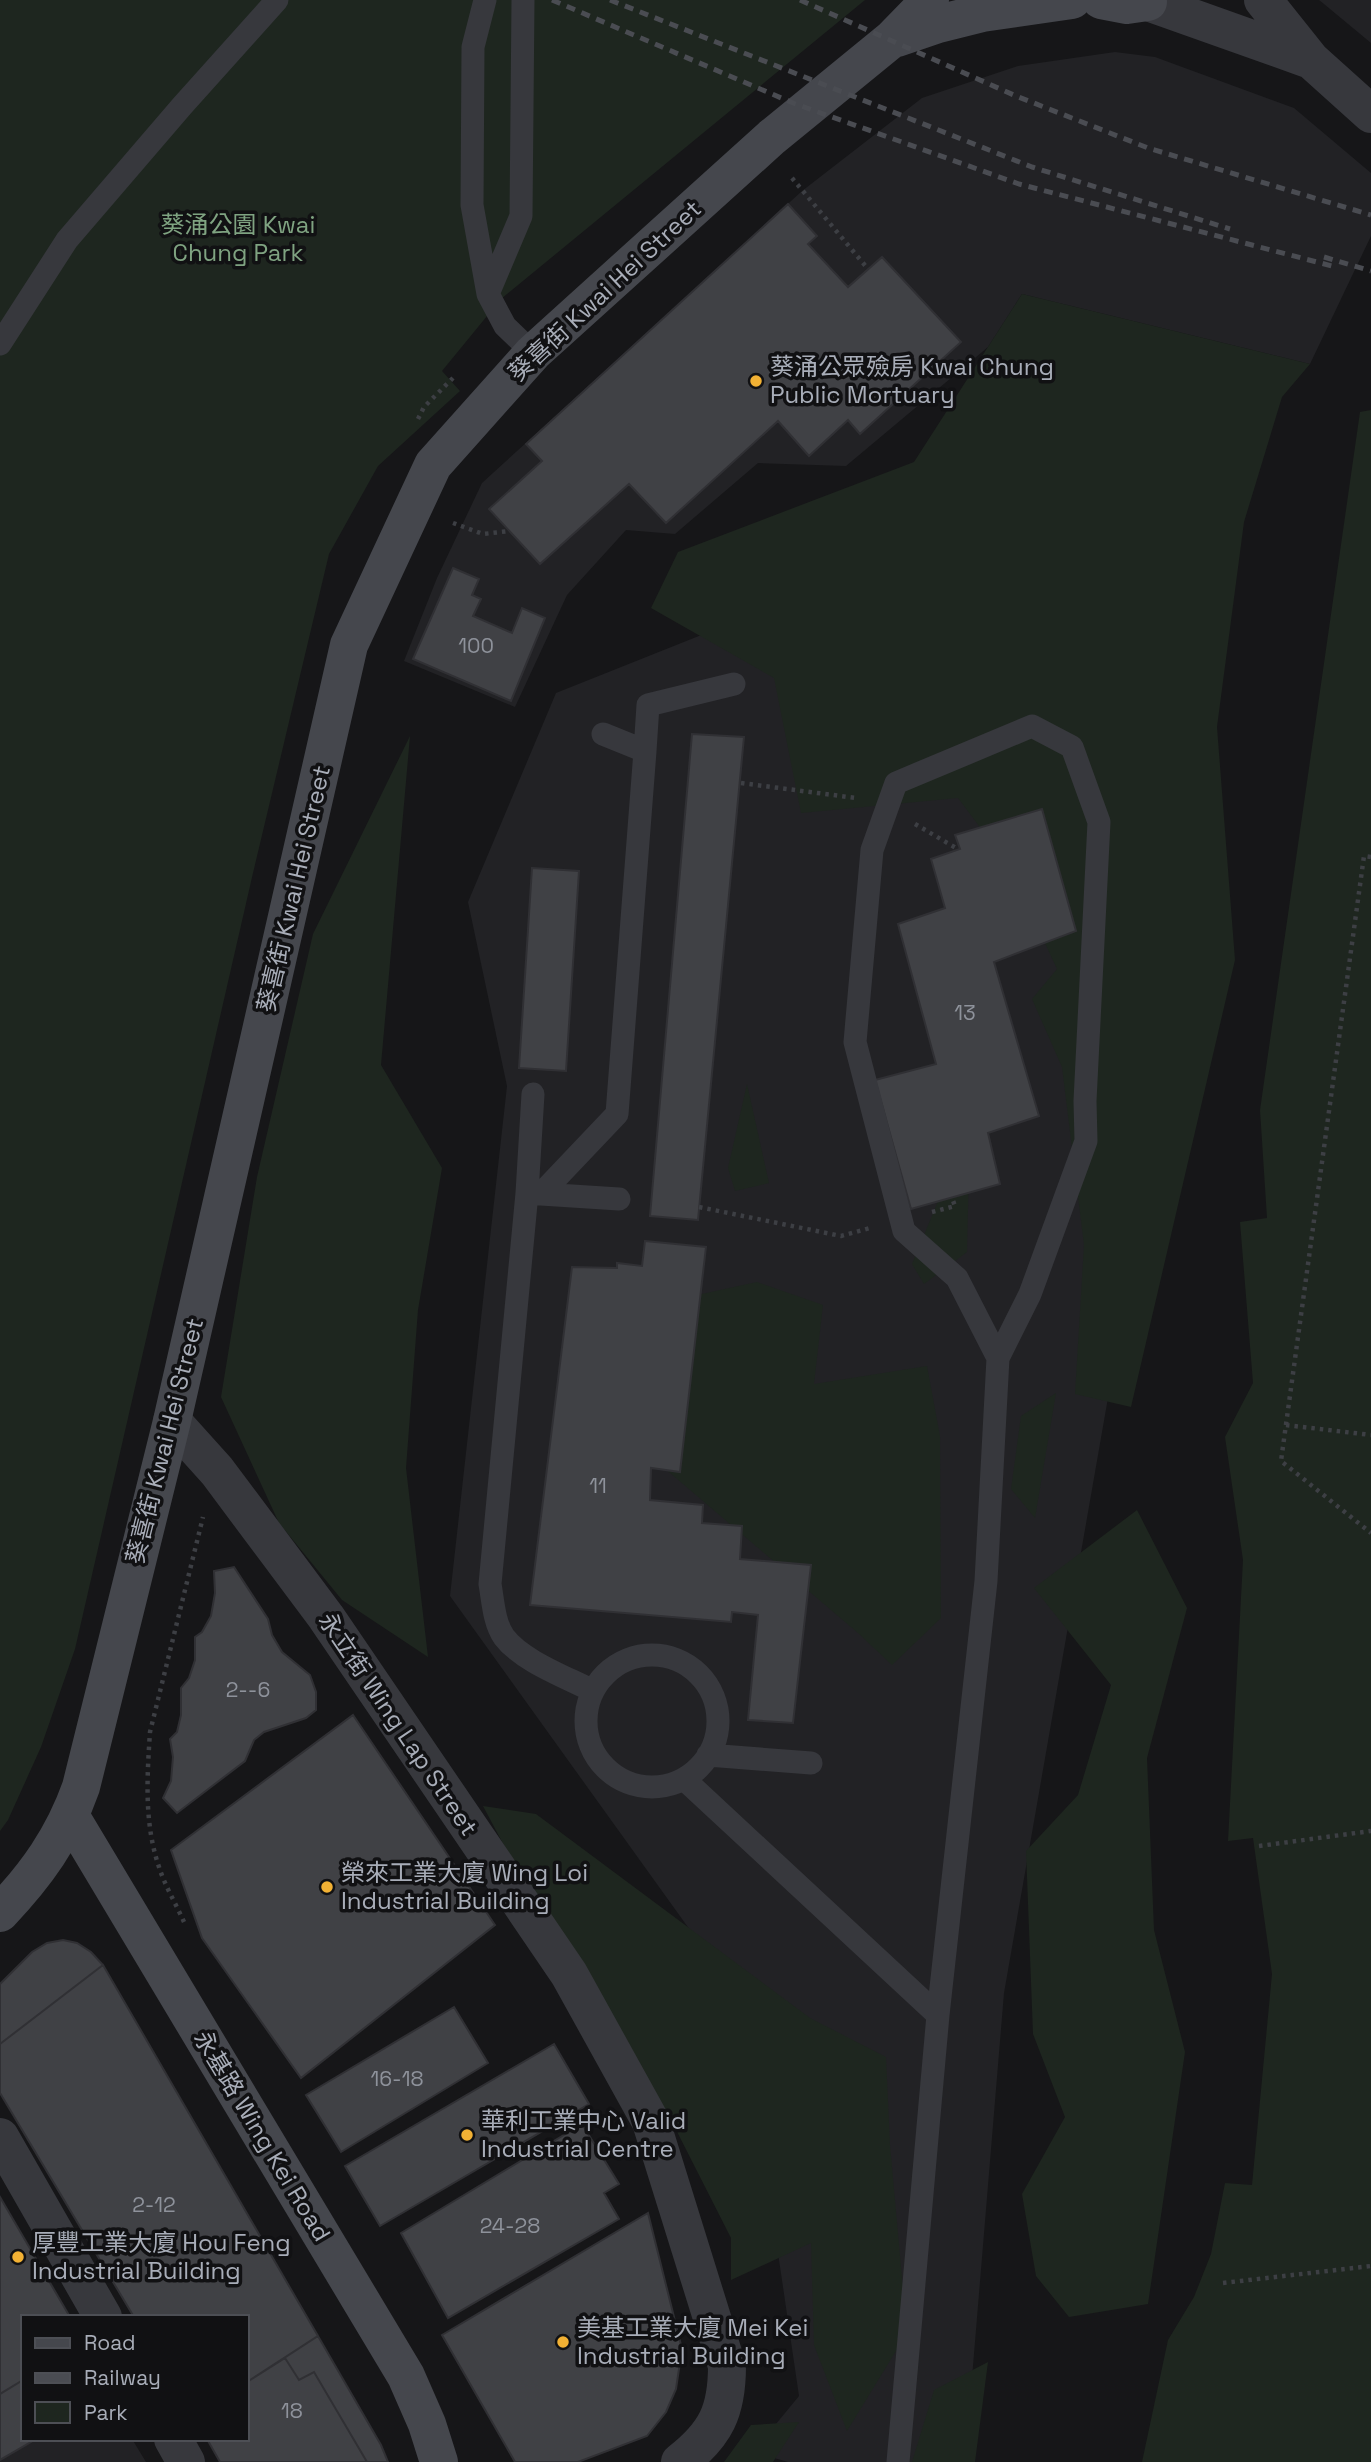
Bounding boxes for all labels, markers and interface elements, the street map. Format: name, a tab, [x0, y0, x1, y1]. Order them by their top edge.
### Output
street label: 葵喜街 Kwai Hei Street	[502, 193, 708, 388]
park label: 葵涌公園 Kwai Chung Park	[160, 209, 316, 268]
place label: 葵涌公眾殮房 Kwai Chung Public Mortuary	[770, 351, 1054, 410]
marker: 葵涌公眾殮房 Kwai Chung Public Mortuary	[748, 373, 764, 389]
house number: 100	[458, 632, 494, 659]
street label: 葵喜街 Kwai Hei Street	[250, 762, 337, 1015]
house number: 13	[954, 999, 976, 1026]
street label: 葵喜街 Kwai Hei Street	[119, 1315, 210, 1567]
house number: 11	[589, 1472, 607, 1499]
street label: 永立街 Wing Lap Street	[312, 1606, 485, 1841]
house number: 2--6	[226, 1676, 270, 1703]
place label: 榮來工業大廈 Wing Loi Industrial Building	[341, 1857, 588, 1916]
marker: 榮來工業大廈 Wing Loi Industrial Building	[319, 1879, 335, 1895]
street label: 永基路 Wing Kei Road	[187, 2025, 338, 2247]
house number: 16-18	[370, 2065, 424, 2092]
place label: 華利工業中心 Valid Industrial Centre	[481, 2105, 686, 2164]
marker: 華利工業中心 Valid Industrial Centre	[459, 2127, 475, 2143]
house number: 2-12	[132, 2191, 176, 2218]
house number: 24-28	[480, 2212, 540, 2239]
place label: 厚豐工業大廈 Hou Feng Industrial Building	[32, 2227, 291, 2286]
marker: 厚豐工業大廈 Hou Feng Industrial Building	[10, 2249, 26, 2265]
place label: 美基工業大廈 Mei Kei Industrial Building	[577, 2312, 808, 2371]
legend	[21, 2315, 248, 2441]
text: Road	[84, 2329, 136, 2356]
marker: 美基工業大廈 Mei Kei Industrial Building	[555, 2334, 571, 2350]
text: Railway	[84, 2364, 161, 2391]
house number: 18	[281, 2397, 303, 2424]
text: Park	[84, 2399, 128, 2426]

